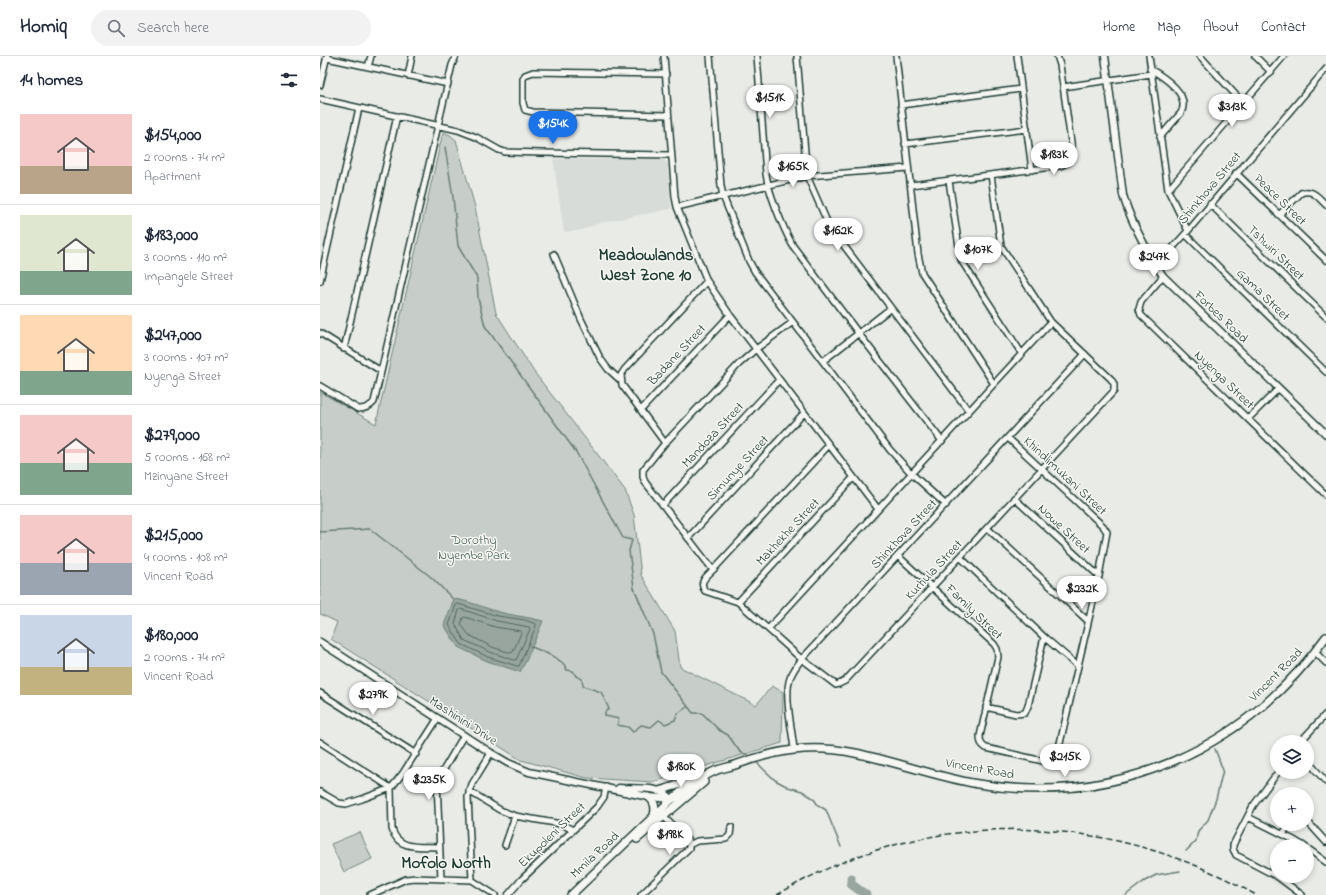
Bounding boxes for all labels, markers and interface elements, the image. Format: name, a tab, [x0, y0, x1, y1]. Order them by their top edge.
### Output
search box	[91, 10, 371, 46]
text: Homiq	[20, 14, 67, 41]
icon: search	[105, 17, 127, 39]
text: Search here	[137, 17, 209, 39]
text: Home	[1103, 17, 1135, 38]
text: Map	[1157, 17, 1181, 38]
text: About	[1203, 17, 1239, 38]
text: Contact	[1261, 17, 1306, 38]
text: 14 homes	[20, 68, 83, 93]
icon: filters	[278, 69, 300, 91]
pin: $151K	[742, 85, 798, 119]
text: $151K	[755, 88, 785, 107]
pin: $313K	[1204, 94, 1260, 128]
text: $313K	[1217, 97, 1247, 116]
pin: $154K	[525, 111, 581, 145]
text: $154K	[537, 114, 569, 133]
text: $154,000	[144, 123, 201, 148]
icon: home	[52, 130, 100, 178]
pin: $183K	[1026, 142, 1082, 176]
text: $183K	[1040, 145, 1068, 164]
street label: Shinkhova Street	[1174, 147, 1247, 229]
text: 2 rooms · 74 m²	[144, 148, 225, 167]
pin: $165K	[765, 154, 821, 188]
text: $165K	[777, 157, 809, 176]
text: Apartment	[144, 167, 201, 186]
street label: Peace Street	[1249, 170, 1311, 231]
pin: $162K	[810, 218, 866, 252]
text: $162K	[823, 221, 853, 240]
street label: Tshwiri Street	[1243, 221, 1309, 286]
text: $183,000	[144, 223, 198, 248]
icon: home	[52, 231, 100, 279]
pin: $107K	[950, 237, 1006, 271]
text: $107K	[963, 240, 993, 259]
district label: Meadowlands West Zone 10	[599, 243, 694, 288]
pin: $247K	[1126, 244, 1182, 278]
text: $247K	[1138, 247, 1170, 266]
text: 3 rooms · 110 m²	[144, 248, 227, 267]
street label: Gama Street	[1232, 264, 1295, 326]
text: Impangele Street	[144, 267, 233, 286]
street label: Forbes Road	[1189, 286, 1253, 348]
street label: Badane Street	[643, 319, 711, 391]
text: $247,000	[144, 323, 202, 348]
icon: home	[52, 331, 100, 379]
street label: Nyenga Street	[1189, 346, 1259, 415]
text: 3 rooms · 107 m²	[144, 348, 228, 367]
text: Nyenga Street	[144, 367, 221, 386]
street label: Mandoza Street	[677, 397, 749, 472]
text: $279,000	[144, 423, 200, 448]
street label: Simunye Street	[703, 430, 775, 506]
icon: home	[52, 431, 100, 479]
street label: Khindlimukani Street	[1019, 432, 1111, 520]
text: 5 rooms · 168 m²	[144, 448, 230, 467]
text: Mzinyane Street	[144, 467, 229, 486]
street label: Makhekhe Street	[752, 494, 825, 570]
street label: Shinkhova Street	[866, 494, 942, 573]
street label: Nowe Street	[1033, 500, 1095, 559]
text: $215,000	[144, 523, 203, 548]
icon: home	[52, 531, 100, 579]
park label: Dorothy Nyembe Park	[438, 531, 510, 566]
street label: Kurhula Street	[901, 535, 967, 604]
text: 4 rooms · 108 m²	[144, 548, 228, 567]
text: Vincent Road	[144, 567, 213, 586]
pin: $232K	[1054, 576, 1110, 610]
street label: Family Street	[940, 579, 1007, 645]
text: $232K	[1066, 579, 1098, 598]
text: $180,000	[144, 623, 198, 648]
icon: home	[52, 631, 100, 679]
street label: Vincent Road	[1244, 643, 1308, 707]
text: 2 rooms · 74 m²	[144, 648, 225, 667]
text: Vincent Road	[144, 667, 213, 686]
pin: $279K	[345, 682, 401, 716]
text: $279K	[358, 685, 388, 704]
street label: Mashinini Drive	[425, 692, 501, 750]
map controls	[1270, 735, 1314, 883]
button: layers	[1270, 735, 1314, 779]
pin: $215K	[1037, 744, 1093, 778]
text: $215K	[1049, 747, 1081, 766]
street label: Vincent Road	[943, 753, 1017, 785]
pin: $180K	[653, 754, 709, 788]
text: $180K	[667, 757, 695, 776]
pin: $235K	[401, 767, 457, 801]
text: $235K	[412, 770, 446, 789]
button: +	[1270, 787, 1314, 831]
street label: Ekupoleni Street	[514, 797, 590, 872]
pin: $198K	[642, 822, 698, 856]
text: $198K	[656, 825, 684, 844]
street label: Mmila Road	[566, 827, 624, 883]
button: −	[1270, 839, 1314, 883]
district label: Mofolo North	[401, 851, 491, 876]

